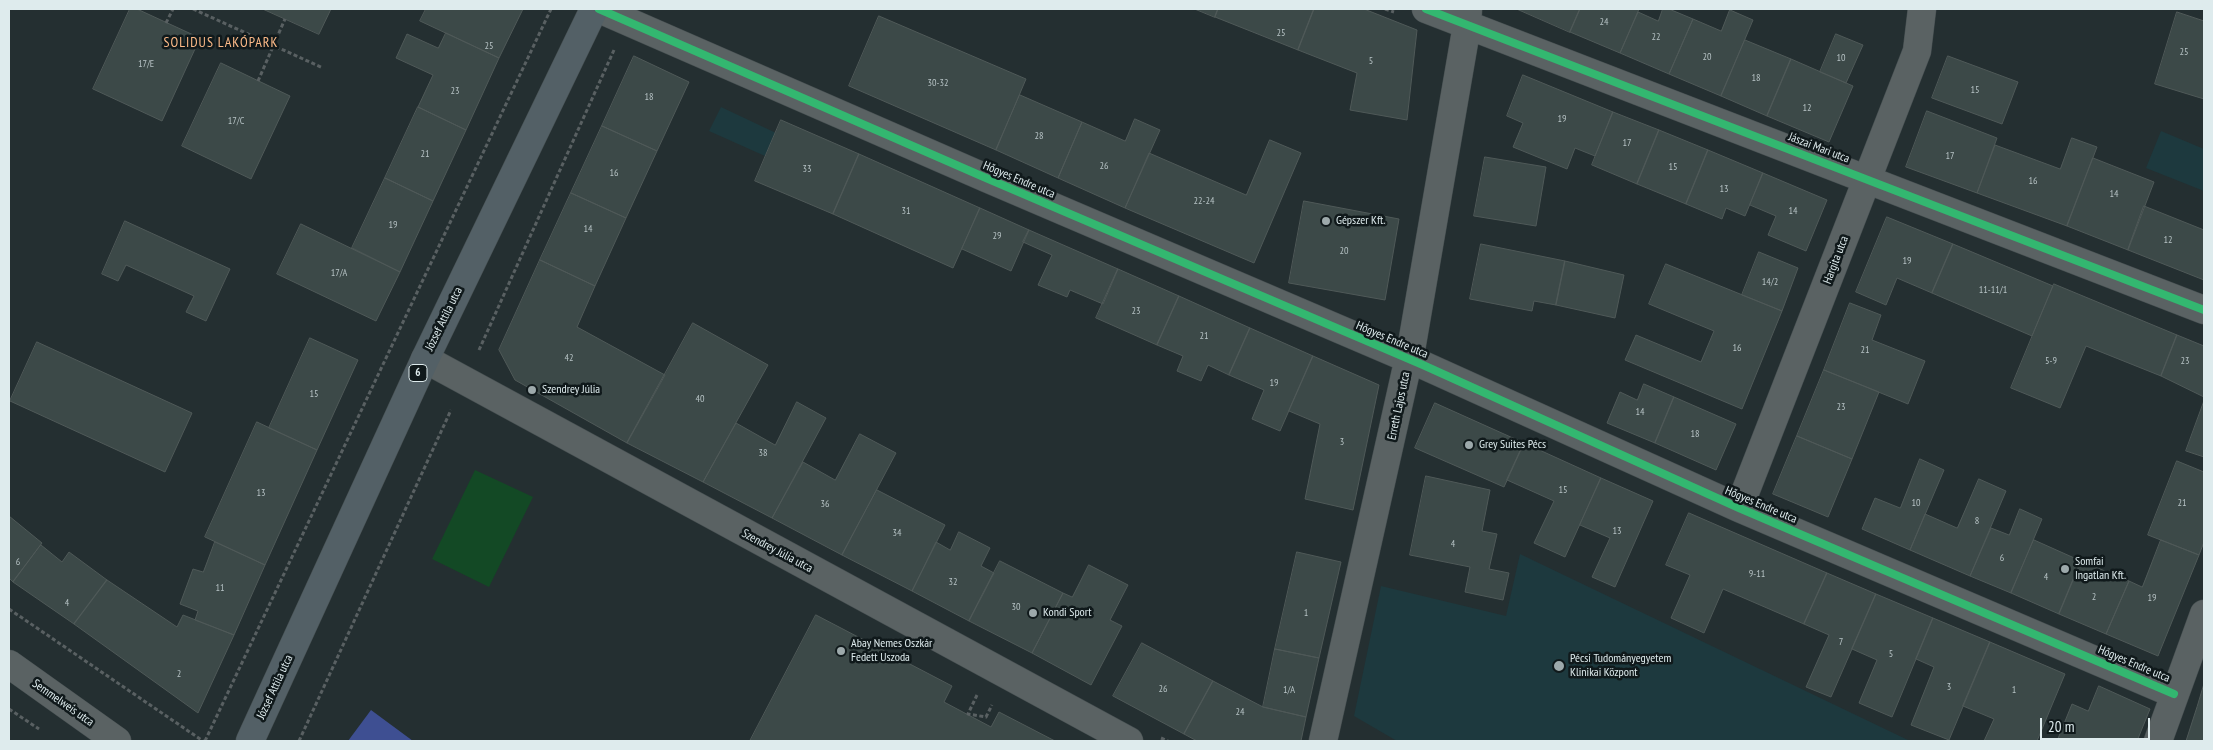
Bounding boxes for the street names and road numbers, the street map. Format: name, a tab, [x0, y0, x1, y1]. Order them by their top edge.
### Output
street label: Jászai Mari utca	[1786, 130, 1852, 166]
street label: Hőgyes Endre utca	[981, 158, 1057, 202]
street label: Hargita utca	[1820, 234, 1852, 286]
street label: József Attila utca	[422, 285, 466, 353]
street label: Hőgyes Endre utca	[1354, 318, 1430, 362]
road number: 6	[409, 364, 427, 382]
street label: Erreth Lajos utca	[1385, 371, 1413, 441]
street label: Hőgyes Endre utca	[1723, 483, 1799, 527]
street label: Szendrey Júlia utca	[739, 526, 815, 576]
street label: Hőgyes Endre utca	[2096, 642, 2172, 686]
street label: József Attila utca	[254, 653, 296, 721]
street label: Semmelweis utca	[29, 676, 97, 730]

